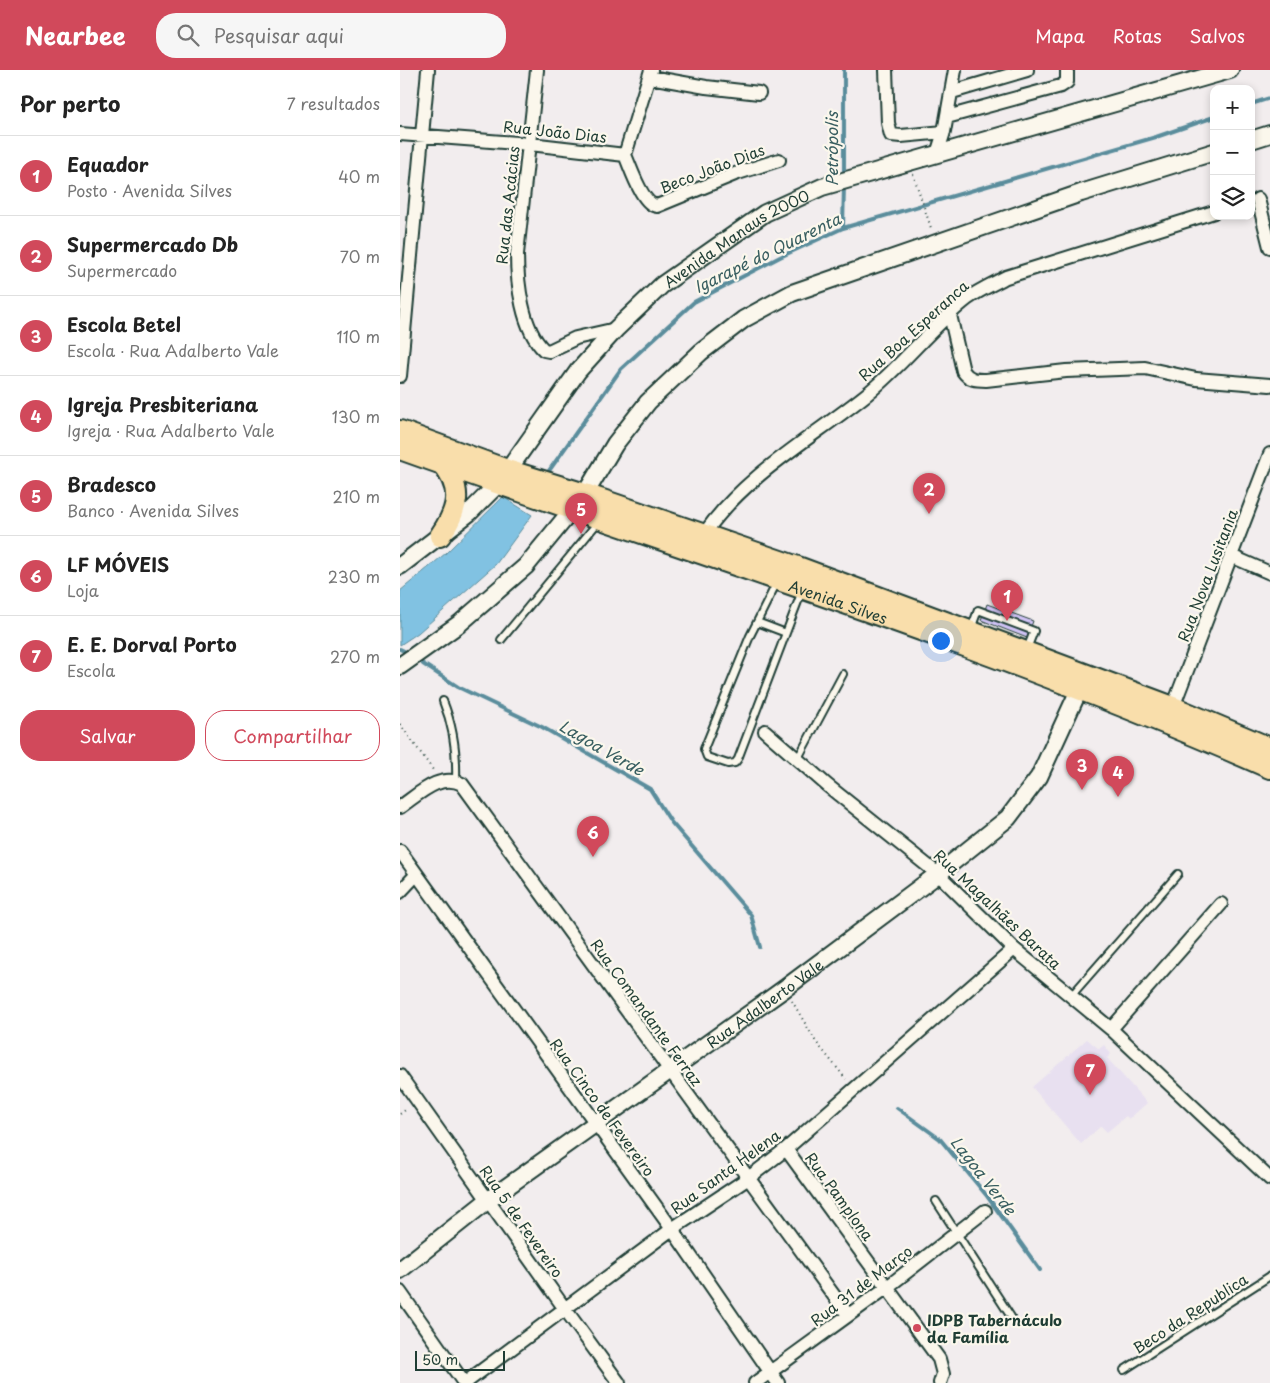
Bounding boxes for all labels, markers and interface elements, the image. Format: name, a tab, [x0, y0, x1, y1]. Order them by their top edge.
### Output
search box	[156, 13, 506, 58]
text: Nearbee	[25, 17, 126, 53]
icon: search	[174, 21, 202, 49]
text: Pesquisar aqui	[214, 21, 344, 49]
text: Mapa	[1035, 22, 1085, 49]
text: Rotas	[1113, 22, 1162, 49]
text: Salvos	[1190, 22, 1245, 49]
map controls	[1210, 85, 1255, 220]
button: +	[1210, 85, 1255, 130]
text: Por perto	[20, 87, 120, 119]
text: 7 resultados	[287, 91, 380, 115]
water label: Petrópolis	[819, 110, 843, 186]
street label: Rua João Dias	[502, 114, 608, 148]
button: −	[1210, 130, 1255, 175]
street label: Beco João Dias	[656, 137, 768, 199]
street label: Rua das Acácias	[489, 145, 525, 265]
text: Equador	[67, 150, 148, 178]
text: 1	[32, 164, 40, 188]
text: 40 m	[338, 164, 380, 188]
button: layers	[1210, 175, 1255, 220]
text: Posto · Avenida Silves	[67, 178, 232, 202]
street label: Avenida Manaus 2000	[658, 183, 813, 292]
water label: Igarapé do Quarenta	[690, 206, 845, 298]
text: Supermercado Db	[67, 230, 238, 258]
text: 2	[30, 244, 42, 268]
text: 70 m	[340, 244, 380, 268]
text: Supermercado	[67, 258, 177, 282]
street label: Rua Boa Esperanca	[853, 274, 974, 386]
text: Escola Betel	[67, 310, 181, 338]
text: 3	[31, 324, 41, 348]
text: 110 m	[337, 324, 380, 348]
text: Escola · Rua Adalberto Vale	[67, 338, 279, 362]
text: Igreja Presbiteriana	[67, 390, 258, 418]
text: 4	[31, 404, 41, 428]
text: 130 m	[332, 404, 380, 428]
text: Igreja · Rua Adalberto Vale	[67, 418, 275, 442]
text: Bradesco	[67, 470, 156, 498]
pin: 2	[913, 473, 945, 514]
text: 5	[31, 484, 41, 508]
text: 210 m	[332, 484, 380, 508]
pin: 5	[565, 493, 597, 534]
text: Banco · Avenida Silves	[67, 498, 239, 522]
street label: Rua Nova Lusitania	[1171, 505, 1243, 645]
text: LF MÓVEIS	[67, 550, 169, 578]
text: 6	[30, 564, 42, 588]
text: 230 m	[328, 564, 380, 588]
street label: Avenida Silves	[786, 573, 891, 629]
text: Loja	[67, 578, 99, 602]
pin: 1	[991, 580, 1023, 621]
your location	[928, 628, 954, 654]
text: E. E. Dorval Porto	[67, 630, 237, 658]
text: 7	[31, 644, 41, 668]
text: 270 m	[330, 644, 380, 668]
text: Escola	[67, 658, 115, 682]
button: Salvar	[20, 710, 195, 761]
button: Compartilhar	[205, 710, 380, 761]
water label: Lagoa Verde	[555, 713, 650, 782]
pin: 3	[1066, 749, 1098, 790]
pin: 4	[1102, 756, 1134, 797]
pin: 6	[577, 816, 609, 857]
street label: Rua Magalhães Barata	[929, 844, 1067, 975]
street label: Rua Comandante Ferraz	[586, 934, 708, 1090]
street label: Rua Adalberto Vale	[701, 952, 828, 1053]
street label: Rua Cinco de Fevereiro	[545, 1033, 661, 1181]
pin: 7	[1074, 1054, 1106, 1095]
street label: Rua Santa Helena	[665, 1123, 785, 1219]
water label: Lagoa Verde	[946, 1130, 1023, 1221]
street label: Rua Pamplona	[800, 1147, 880, 1245]
street label: Rua 5 de Fevereiro	[475, 1160, 569, 1282]
street label: Rua 31 de Março	[805, 1239, 917, 1331]
street label: Beco da Republica	[1128, 1267, 1252, 1359]
place label: IDPB Tabernáculo da Família	[927, 1308, 1062, 1348]
marker: IDPB Tabernáculo da Família	[911, 1322, 923, 1334]
scale bar	[415, 1348, 505, 1371]
text: 50 m	[422, 1349, 458, 1370]

